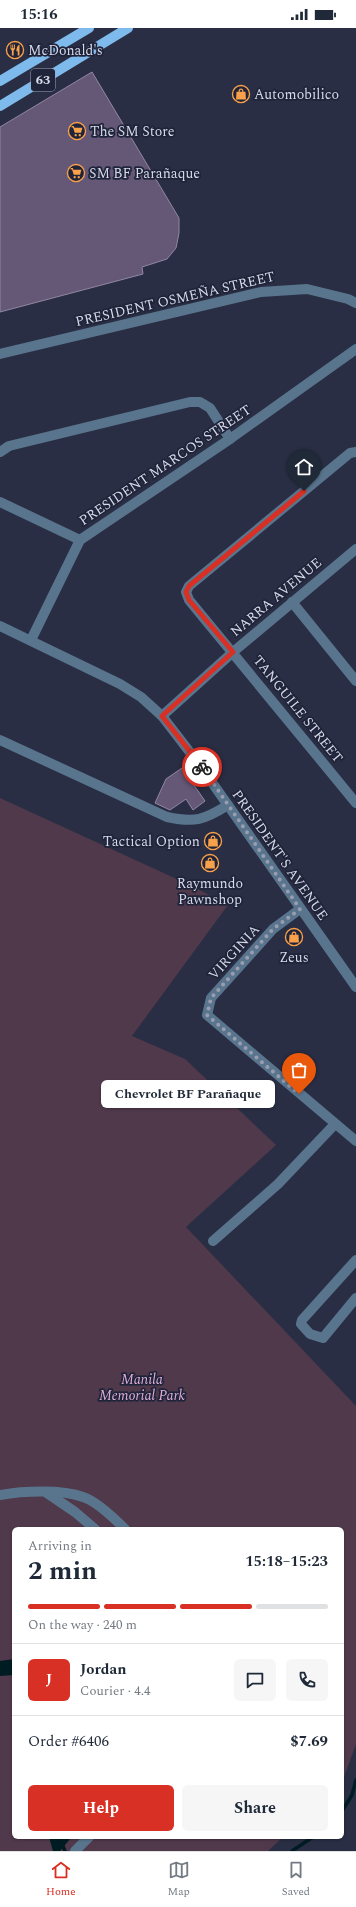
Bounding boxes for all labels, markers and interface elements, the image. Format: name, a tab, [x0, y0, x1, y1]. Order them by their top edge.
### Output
text: 15:16	[20, 3, 58, 26]
restaurant icon: McDonald's	[5, 40, 25, 60]
place label: McDonald's	[28, 40, 103, 61]
road number: 63	[31, 69, 55, 91]
shop icon: Automobilico	[231, 84, 251, 104]
place label: Automobilico	[254, 84, 339, 105]
supermarket icon: The SM Store	[67, 121, 87, 141]
place label: The SM Store	[90, 121, 175, 142]
supermarket icon: SM BF Parañaque	[66, 163, 86, 183]
place label: SM BF Parañaque	[89, 163, 200, 184]
street label: PRESIDENT OSMEÑA STREET	[73, 266, 277, 332]
street label: PRESIDENT MARCOS STREET	[75, 399, 255, 531]
pin	[287, 450, 321, 491]
icon: home	[293, 456, 315, 478]
street label: NARRA AVENUE	[226, 552, 326, 642]
street label: TANGUILE STREET	[248, 651, 348, 767]
courier	[182, 747, 222, 787]
icon: bike	[191, 756, 213, 778]
street label: PRESIDENT'S AVENUE	[227, 785, 333, 925]
place label: Tactical Option	[103, 831, 200, 852]
shop icon: Tactical Option	[203, 831, 223, 851]
shop icon: Raymundo Pawnshop	[200, 853, 220, 873]
place label: Raymundo Pawnshop	[177, 873, 243, 910]
street label: VIRGINIA	[203, 919, 265, 984]
shop icon: Zeus	[284, 927, 304, 947]
place label: Zeus	[279, 947, 309, 968]
pin	[282, 1053, 316, 1094]
icon: bag	[288, 1059, 310, 1081]
callout: Chevrolet BF Parañaque	[101, 1080, 275, 1108]
text: Chevrolet BF Parañaque	[115, 1084, 261, 1104]
park label: Manila Memorial Park	[99, 1369, 186, 1406]
text: Arriving in	[28, 1536, 92, 1556]
text: 15:18–15:23	[245, 1550, 328, 1573]
text: 2 min	[28, 1551, 97, 1591]
text: On the way · 240 m	[28, 1615, 137, 1635]
text: Jordan	[80, 1658, 127, 1681]
button: chat	[234, 1659, 276, 1701]
button: phone	[286, 1659, 328, 1701]
text: J	[46, 1668, 52, 1691]
text: Courier · 4.4	[80, 1681, 150, 1701]
text: Order #6406	[28, 1730, 109, 1753]
text: $7.69	[290, 1730, 328, 1753]
button: Help	[28, 1785, 174, 1831]
button: Share	[182, 1785, 328, 1831]
tab: Home	[46, 1859, 76, 1900]
tab: Map	[168, 1859, 190, 1900]
tab: Saved	[282, 1859, 310, 1900]

